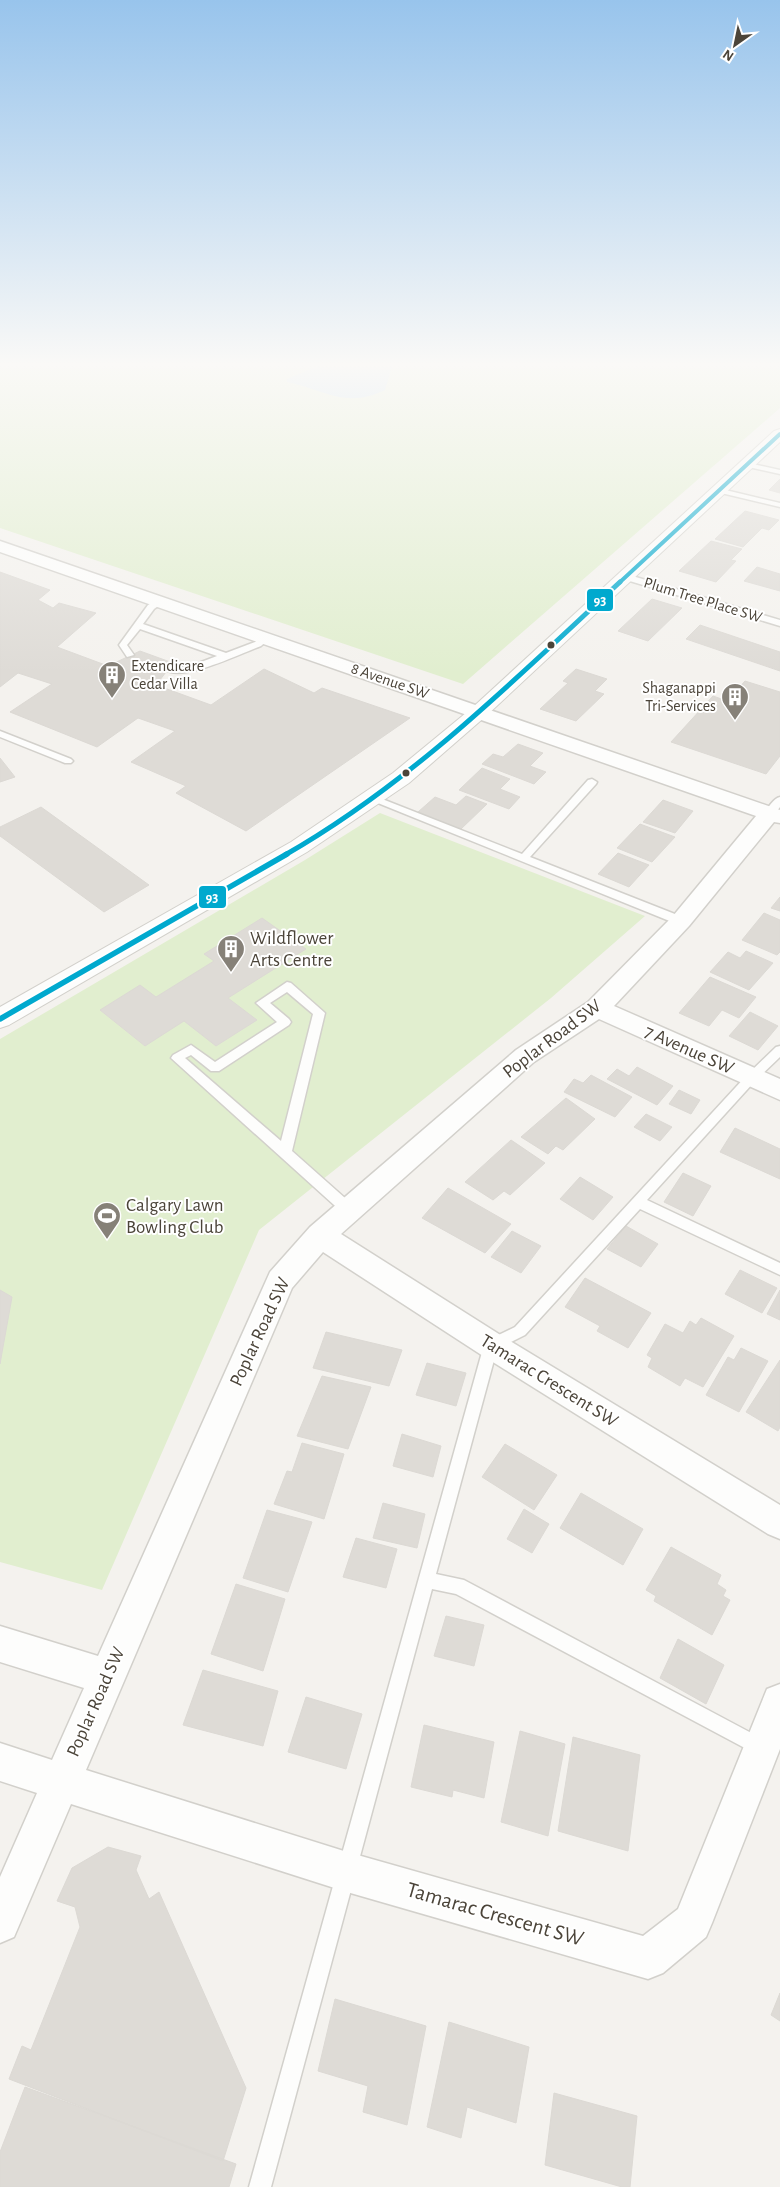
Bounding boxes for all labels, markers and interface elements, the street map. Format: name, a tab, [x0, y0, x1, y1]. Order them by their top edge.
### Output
north arrow	[710, 20, 760, 70]
text: N	[721, 47, 736, 64]
street label: Plum Tree Place SW	[642, 574, 765, 626]
line badge: 93	[586, 588, 614, 612]
text: 93	[594, 594, 606, 608]
unlabelled marker	[546, 640, 556, 650]
place label: Extendicare Cedar Villa	[131, 658, 204, 692]
building icon: Extendicare Cedar Villa	[97, 660, 127, 699]
street label: 8 Avenue SW	[349, 660, 432, 702]
place label: Shaganappi Tri-Services	[642, 680, 716, 714]
building icon: Shaganappi Tri-Services	[720, 682, 750, 721]
unlabelled marker	[401, 768, 411, 778]
line badge: 93	[198, 885, 227, 909]
text: 93	[206, 891, 218, 905]
place label: Wildflower Arts Centre	[250, 929, 333, 970]
building icon: Wildflower Arts Centre	[216, 934, 246, 973]
street label: Poplar Road SW	[499, 996, 605, 1082]
street label: 7 Avenue SW	[642, 1022, 737, 1078]
place label: Calgary Lawn Bowling Club	[126, 1196, 224, 1237]
sports icon: Calgary Lawn Bowling Club	[92, 1201, 122, 1240]
street label: Poplar Road SW	[227, 1275, 293, 1389]
street label: Tamarac Crescent SW	[477, 1331, 621, 1431]
street label: Poplar Road SW	[63, 1644, 129, 1760]
street label: Tamarac Crescent SW	[404, 1878, 586, 1950]

